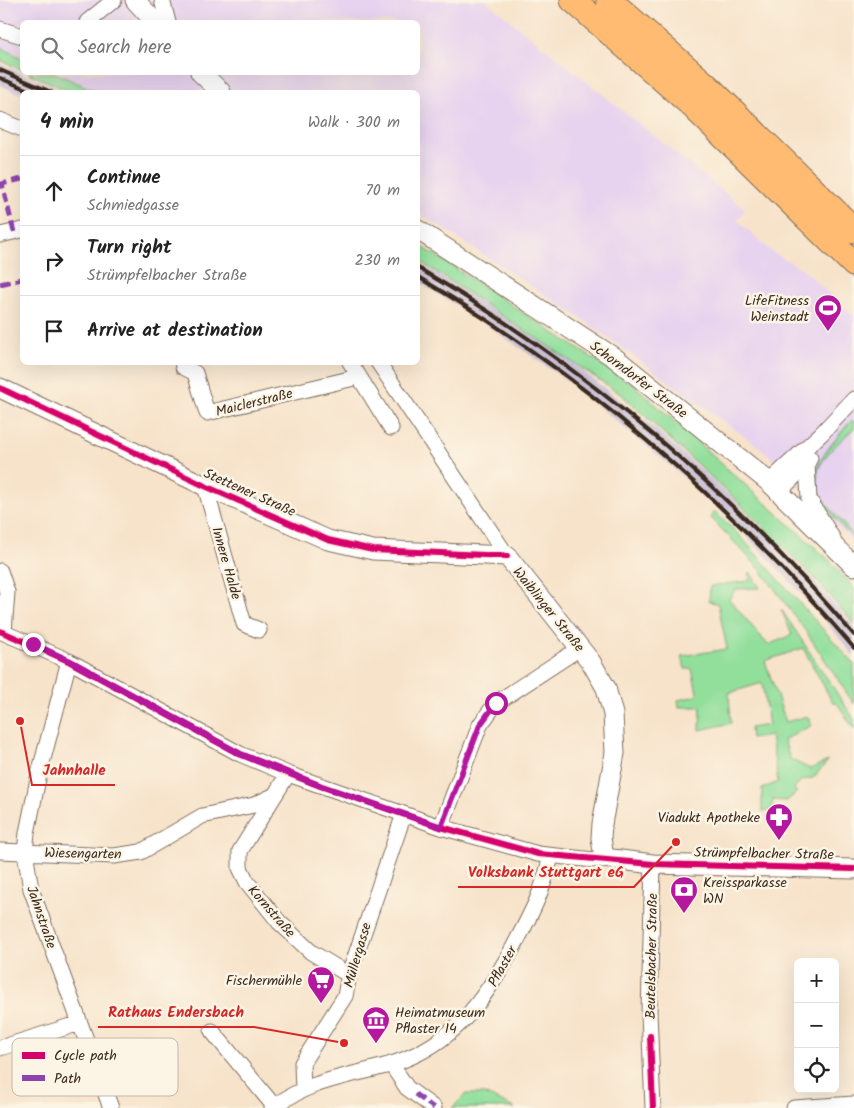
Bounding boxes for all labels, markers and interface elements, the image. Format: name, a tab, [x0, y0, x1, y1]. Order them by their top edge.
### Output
search box	[20, 20, 420, 75]
text: Search here	[78, 33, 172, 63]
icon: search	[38, 34, 66, 62]
text: 4 min	[40, 106, 94, 139]
text: Walk · 300 m	[308, 110, 400, 135]
text: Continue	[87, 163, 160, 193]
icon: ahead	[40, 177, 68, 205]
text: 70 m	[365, 178, 400, 203]
text: Schmiedgasse	[87, 193, 179, 218]
text: Turn right	[87, 233, 172, 263]
icon: right	[40, 247, 68, 275]
text: 230 m	[354, 248, 400, 273]
text: Strümpfelbacher Straße	[87, 263, 247, 288]
place label: LifeFitness Weinstadt	[745, 290, 810, 328]
sports icon: LifeFitness Weinstadt	[813, 293, 843, 332]
text: Arrive at destination	[87, 316, 263, 346]
icon: arrive	[40, 317, 68, 345]
street label: Schorndorfer Straße	[585, 336, 693, 424]
street label: Maiclerstraße	[213, 383, 296, 423]
street label: Stettener Straße	[200, 463, 300, 523]
street label: Innere Halde	[205, 524, 247, 603]
street label: Waiblinger Straße	[507, 562, 590, 658]
route end	[22, 633, 45, 656]
route start	[485, 692, 508, 715]
callout: Jahnhalle	[32, 755, 115, 785]
text: Jahnhalle	[42, 759, 106, 783]
pharmacy icon: Viadukt Apotheke	[764, 802, 794, 841]
place label: Viadukt Apotheke	[658, 807, 761, 829]
street label: Wiesengarten	[44, 842, 122, 866]
street label: Strümpfelbacher Straße	[694, 842, 835, 866]
callout: Volksbank Stuttgart eG	[458, 857, 634, 887]
text: Volksbank Stuttgart eG	[468, 861, 624, 885]
place label: Kreissparkasse WN	[703, 872, 787, 910]
bank icon: Kreissparkasse WN	[669, 875, 699, 914]
street label: Kornstraße	[242, 880, 301, 943]
street label: Jahnstraße	[20, 883, 62, 952]
street label: Beutelsbacher Straße	[640, 892, 664, 1019]
street label: Müllergasse	[338, 919, 378, 991]
street label: Pflaster	[483, 941, 524, 991]
map controls	[794, 958, 839, 1093]
button: +	[794, 958, 839, 1003]
supermarket icon: Fischermühle	[306, 965, 336, 1004]
place label: Fischermühle	[226, 970, 303, 992]
callout: Rathaus Endersbach	[98, 997, 254, 1027]
text: Rathaus Endersbach	[108, 1001, 244, 1025]
place label: Heimatmuseum Pflaster 14	[395, 1002, 485, 1040]
button: −	[794, 1003, 839, 1048]
museum icon: Heimatmuseum Pflaster 14	[361, 1005, 391, 1044]
legend	[12, 1038, 178, 1096]
text: Cycle path	[54, 1045, 117, 1067]
button: locate	[794, 1048, 839, 1093]
text: Path	[54, 1068, 81, 1090]

